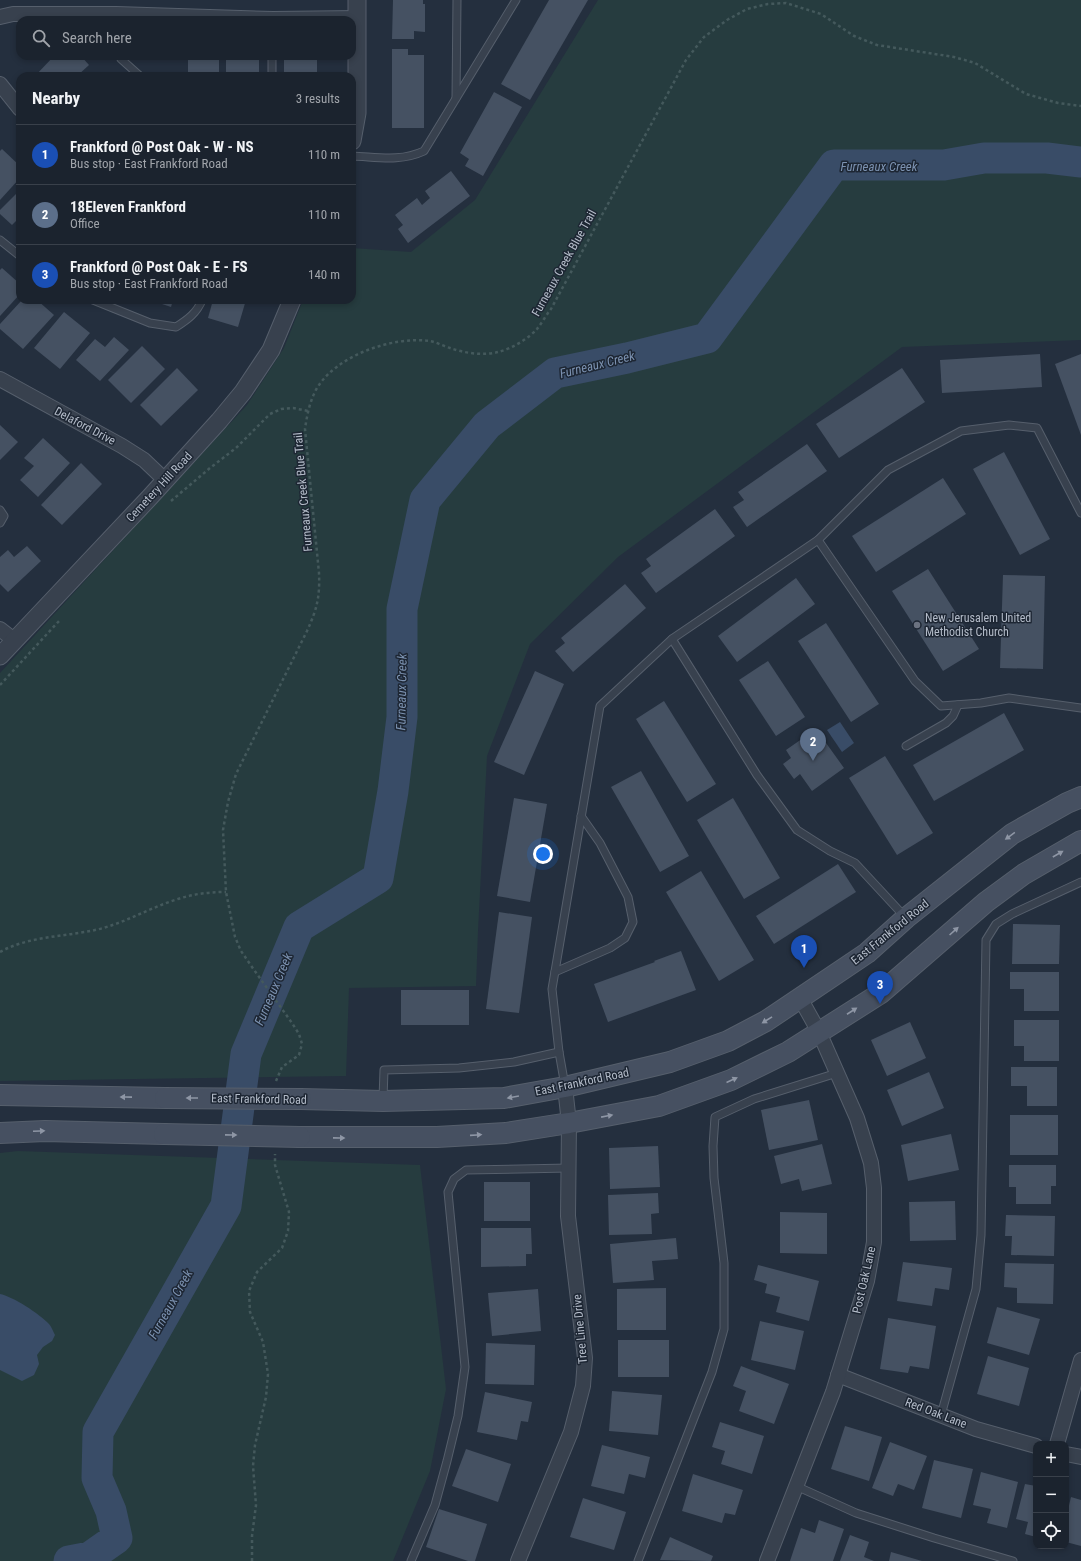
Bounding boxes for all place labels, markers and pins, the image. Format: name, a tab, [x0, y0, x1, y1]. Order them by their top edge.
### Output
place label: New Jerusalem United Methodist Church	[925, 611, 1031, 639]
marker: New Jerusalem United Methodist Church	[912, 620, 922, 630]
pin: 2	[800, 728, 826, 761]
pin: 1	[791, 935, 817, 968]
pin: 3	[867, 971, 893, 1004]

